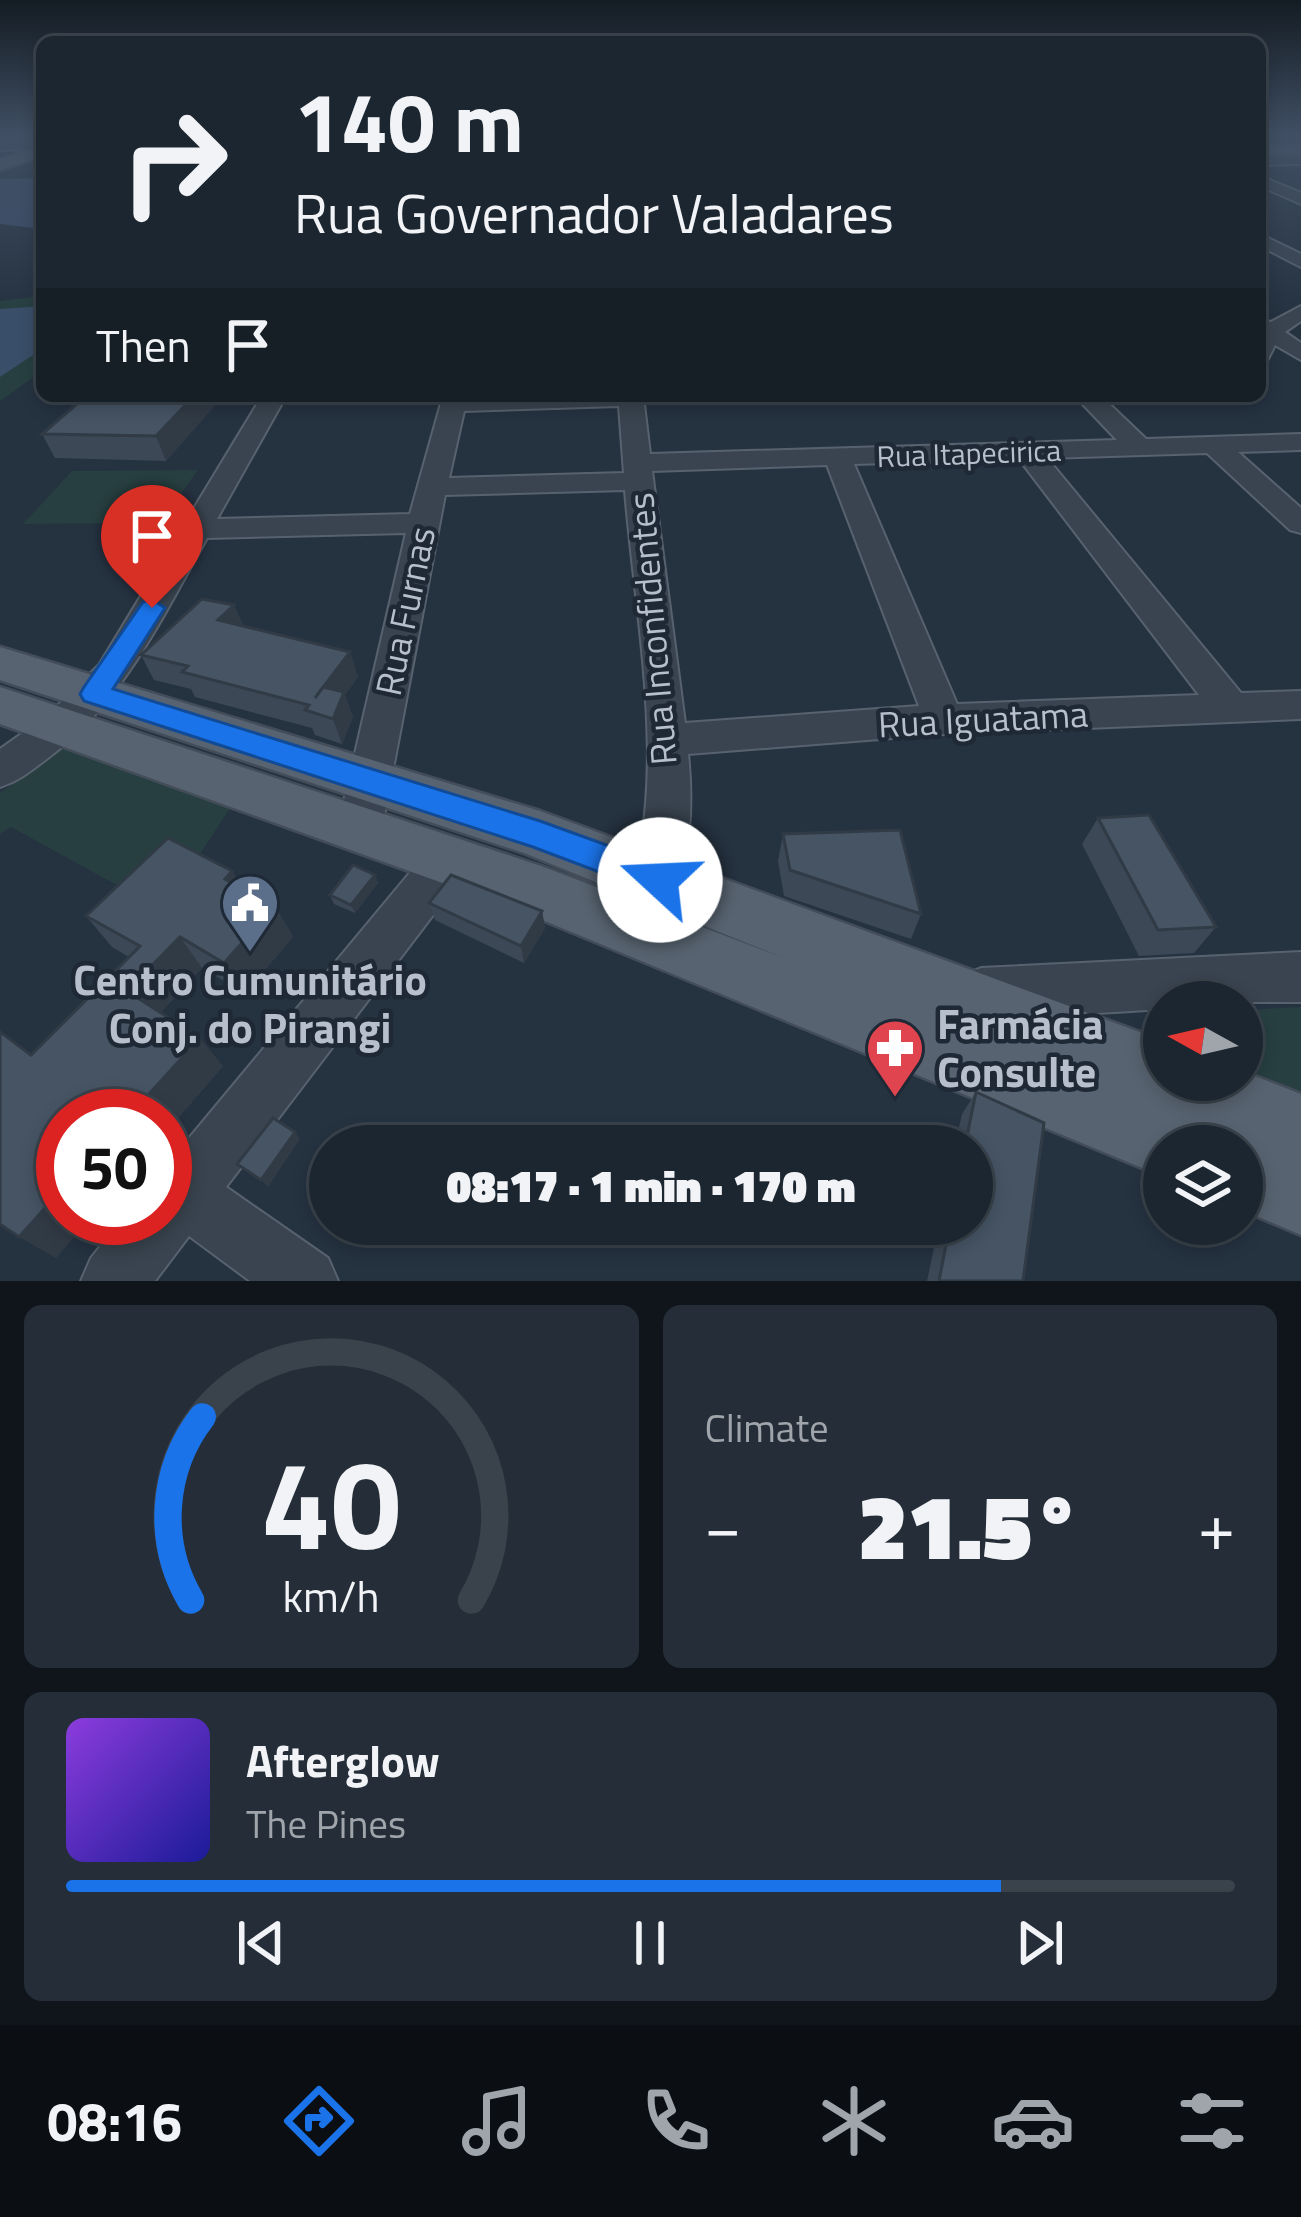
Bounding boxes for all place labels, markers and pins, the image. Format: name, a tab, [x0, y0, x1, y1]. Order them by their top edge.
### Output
pin	[101, 485, 203, 608]
public building icon: Centro Cumunitário Conj. do Pirangi	[219, 872, 281, 954]
place label: Centro Cumunitário Conj. do Pirangi	[73, 947, 427, 1059]
place label: Farmácia Consulte	[937, 991, 1103, 1103]
pharmacy icon: Farmácia Consulte	[864, 1017, 926, 1099]

